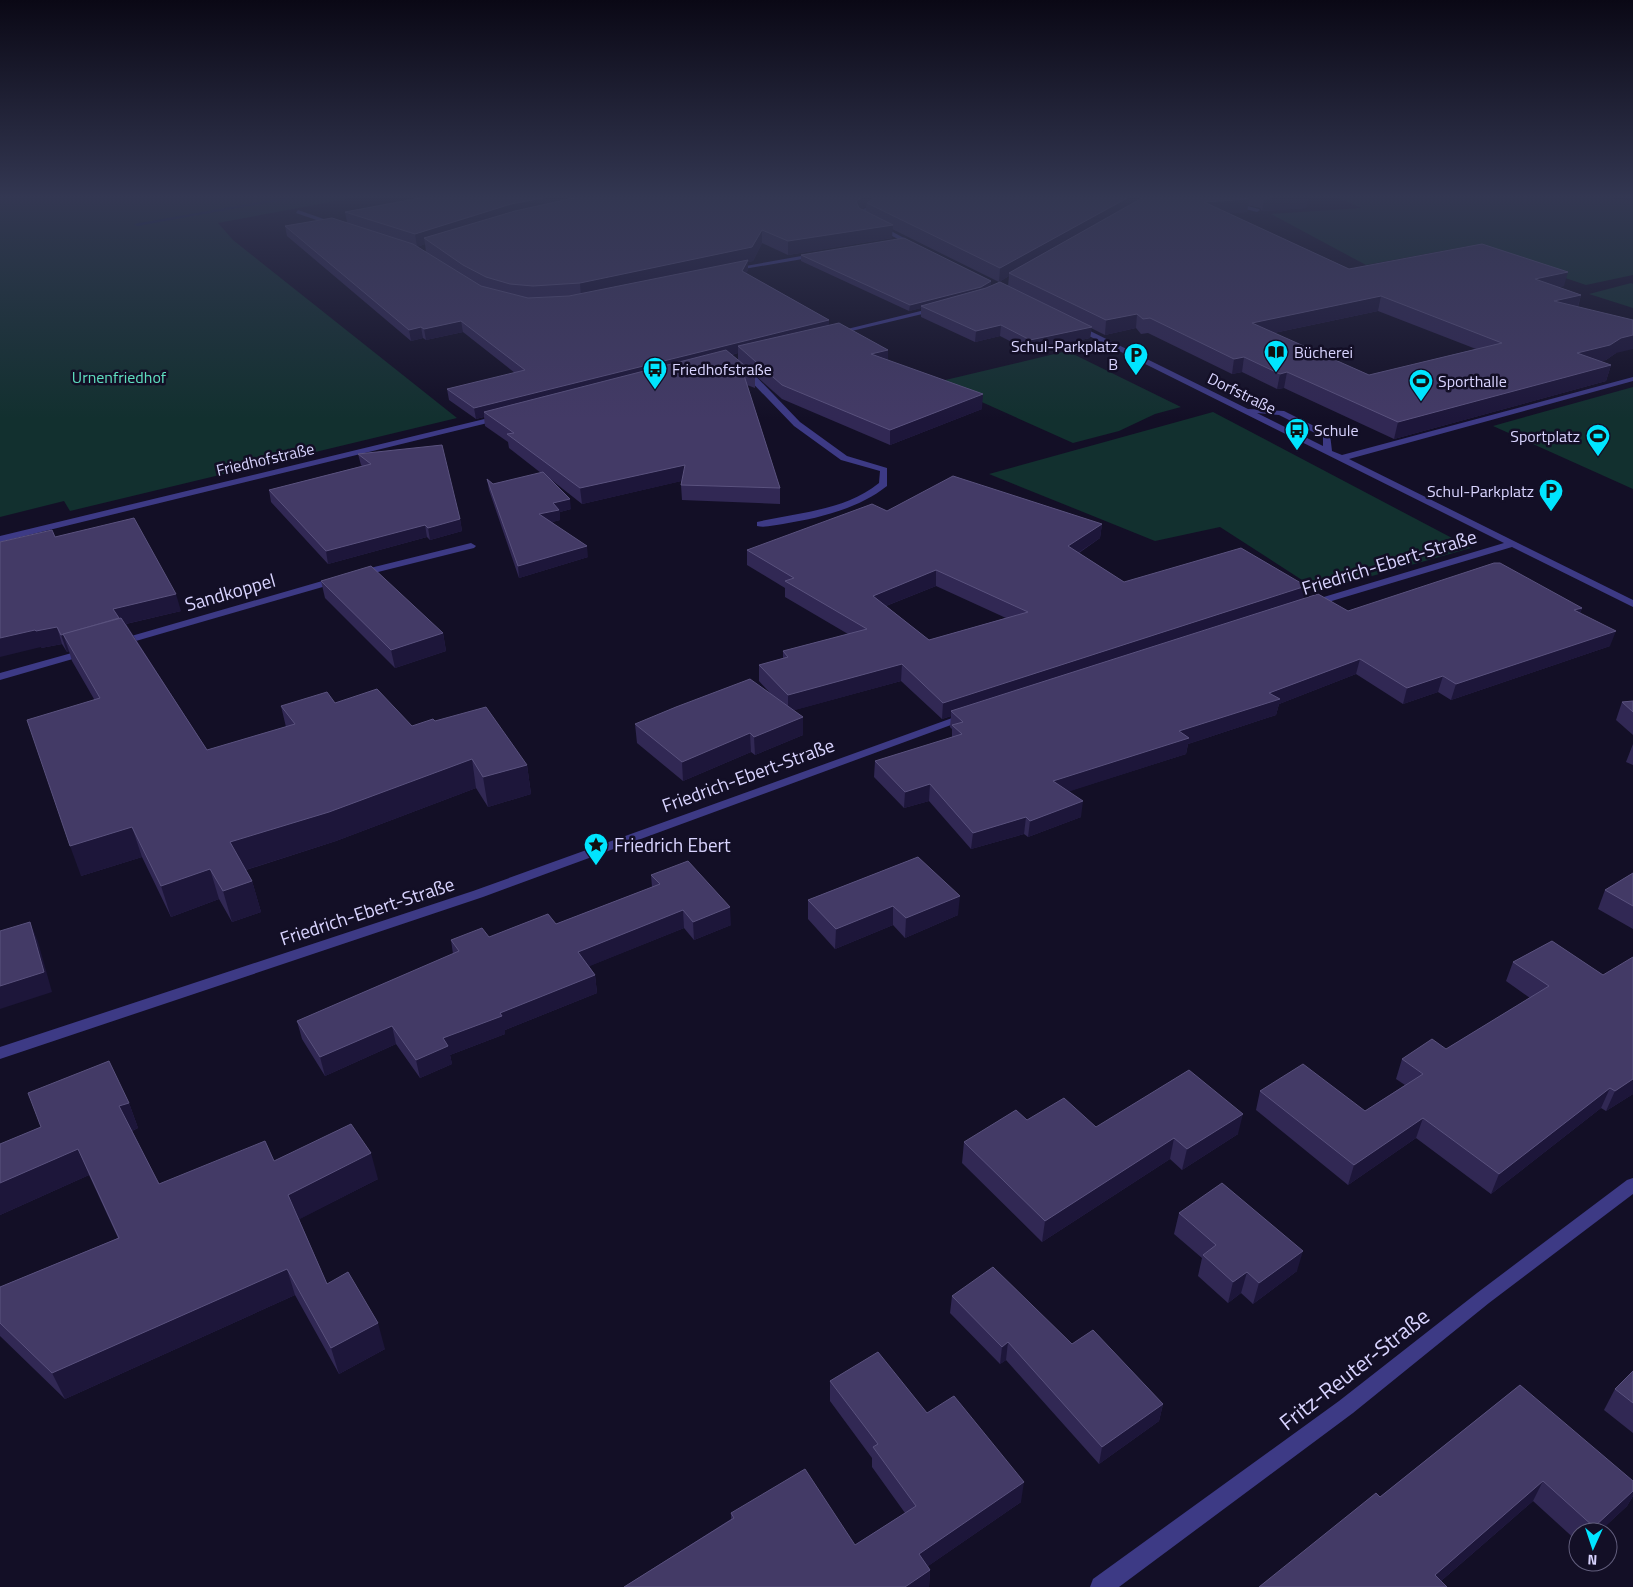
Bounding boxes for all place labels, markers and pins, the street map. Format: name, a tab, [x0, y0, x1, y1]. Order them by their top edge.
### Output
place label: Schul-Parkplatz B	[1011, 334, 1118, 376]
library icon: Bücherei	[1263, 339, 1289, 373]
place label: Bücherei	[1294, 340, 1353, 364]
parking icon: Schul-Parkplatz B	[1123, 342, 1149, 376]
bus stop icon: Friedhofstraße	[642, 356, 668, 390]
place label: Friedhofstraße	[672, 357, 772, 381]
sports icon: Sporthalle	[1408, 368, 1434, 402]
place label: Sporthalle	[1438, 369, 1507, 393]
bus stop icon: Schule	[1284, 417, 1310, 451]
place label: Schule	[1314, 418, 1359, 442]
sports icon: Sportplatz	[1585, 423, 1611, 457]
place label: Sportplatz	[1510, 424, 1580, 448]
parking icon: Schul-Parkplatz	[1538, 478, 1564, 512]
place label: Schul-Parkplatz	[1427, 479, 1534, 503]
place label: Friedrich Ebert	[614, 830, 731, 859]
place icon: Friedrich Ebert	[583, 832, 609, 866]

